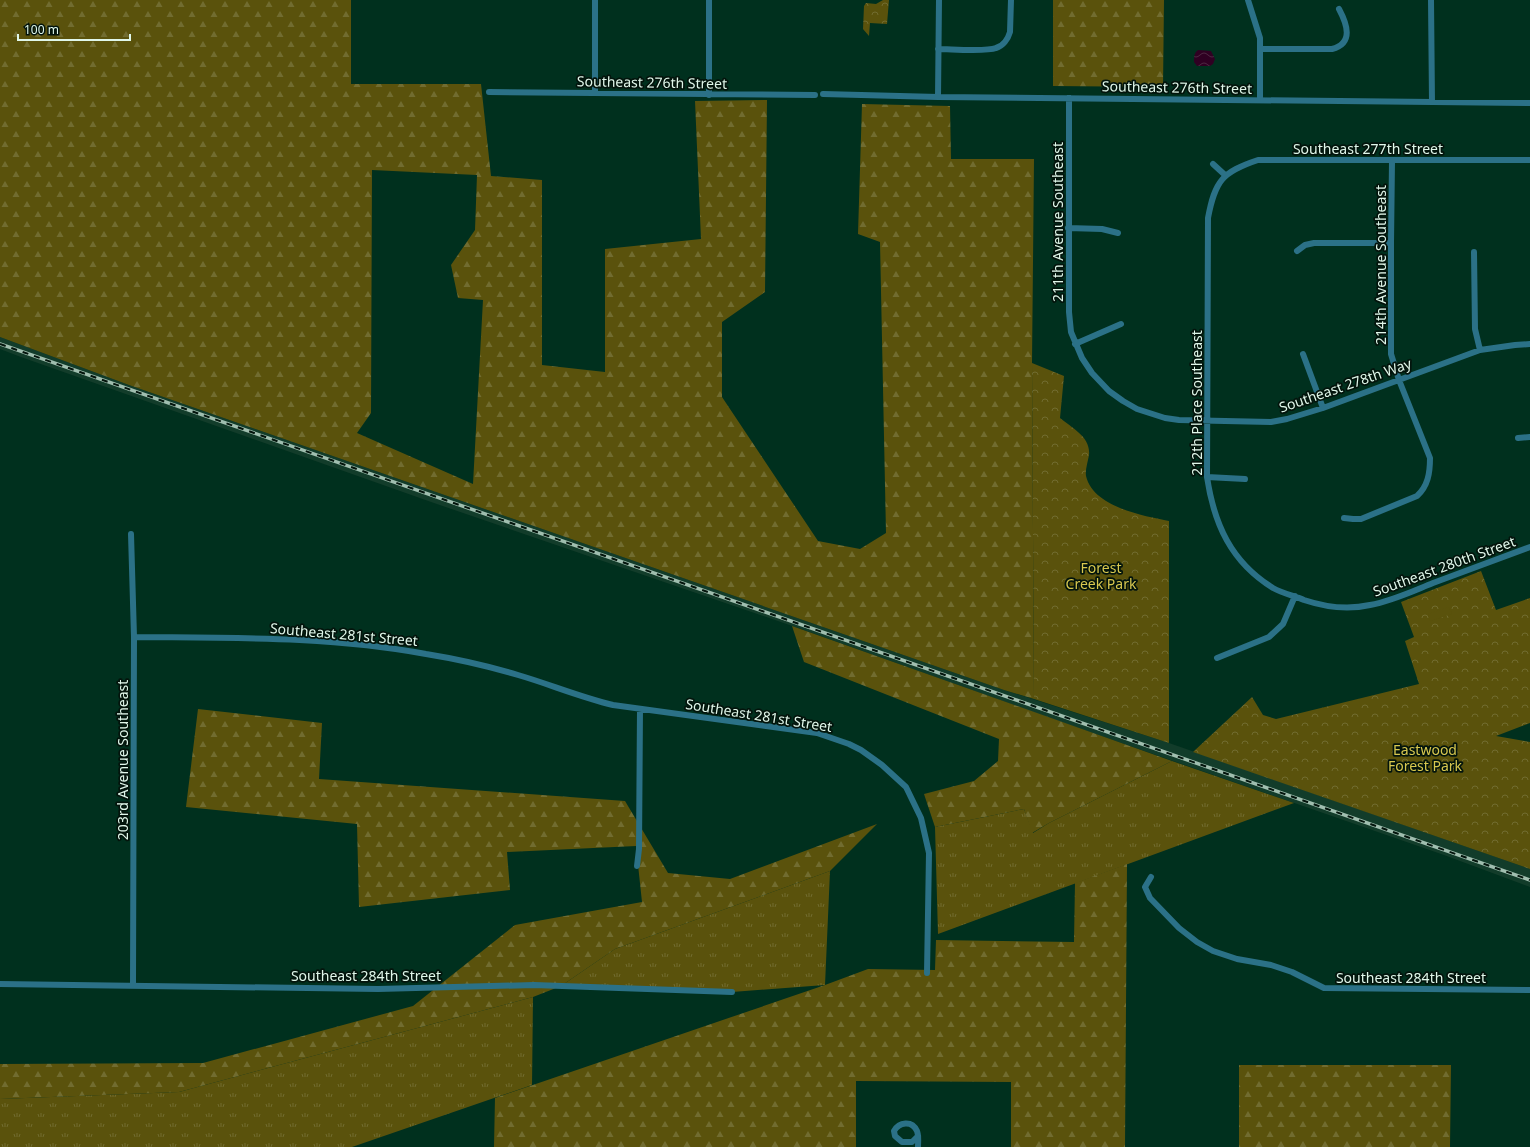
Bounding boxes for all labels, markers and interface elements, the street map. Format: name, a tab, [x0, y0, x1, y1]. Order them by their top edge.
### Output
scale bar	[18, 16, 130, 42]
text: 100 m	[24, 21, 59, 38]
street label: Southeast 276th Street	[577, 71, 727, 93]
street label: Southeast 276th Street	[1102, 76, 1252, 98]
street label: Southeast 277th Street	[1293, 139, 1443, 158]
street label: 211th Avenue Southeast	[1048, 142, 1067, 302]
street label: 214th Avenue Southeast	[1371, 185, 1390, 345]
street label: 212th Place Southeast	[1187, 330, 1206, 476]
street label: Southeast 278th Way	[1276, 353, 1415, 417]
street label: Southeast 280th Street	[1370, 531, 1518, 601]
park label: Forest Creek Park	[1066, 558, 1137, 593]
street label: Southeast 281st Street	[269, 618, 419, 650]
street label: 203rd Avenue Southeast	[113, 680, 132, 840]
street label: Southeast 281st Street	[684, 694, 834, 736]
park label: Eastwood Forest Park	[1388, 740, 1463, 775]
street label: Southeast 284th Street	[291, 966, 441, 985]
street label: Southeast 284th Street	[1336, 968, 1486, 987]

